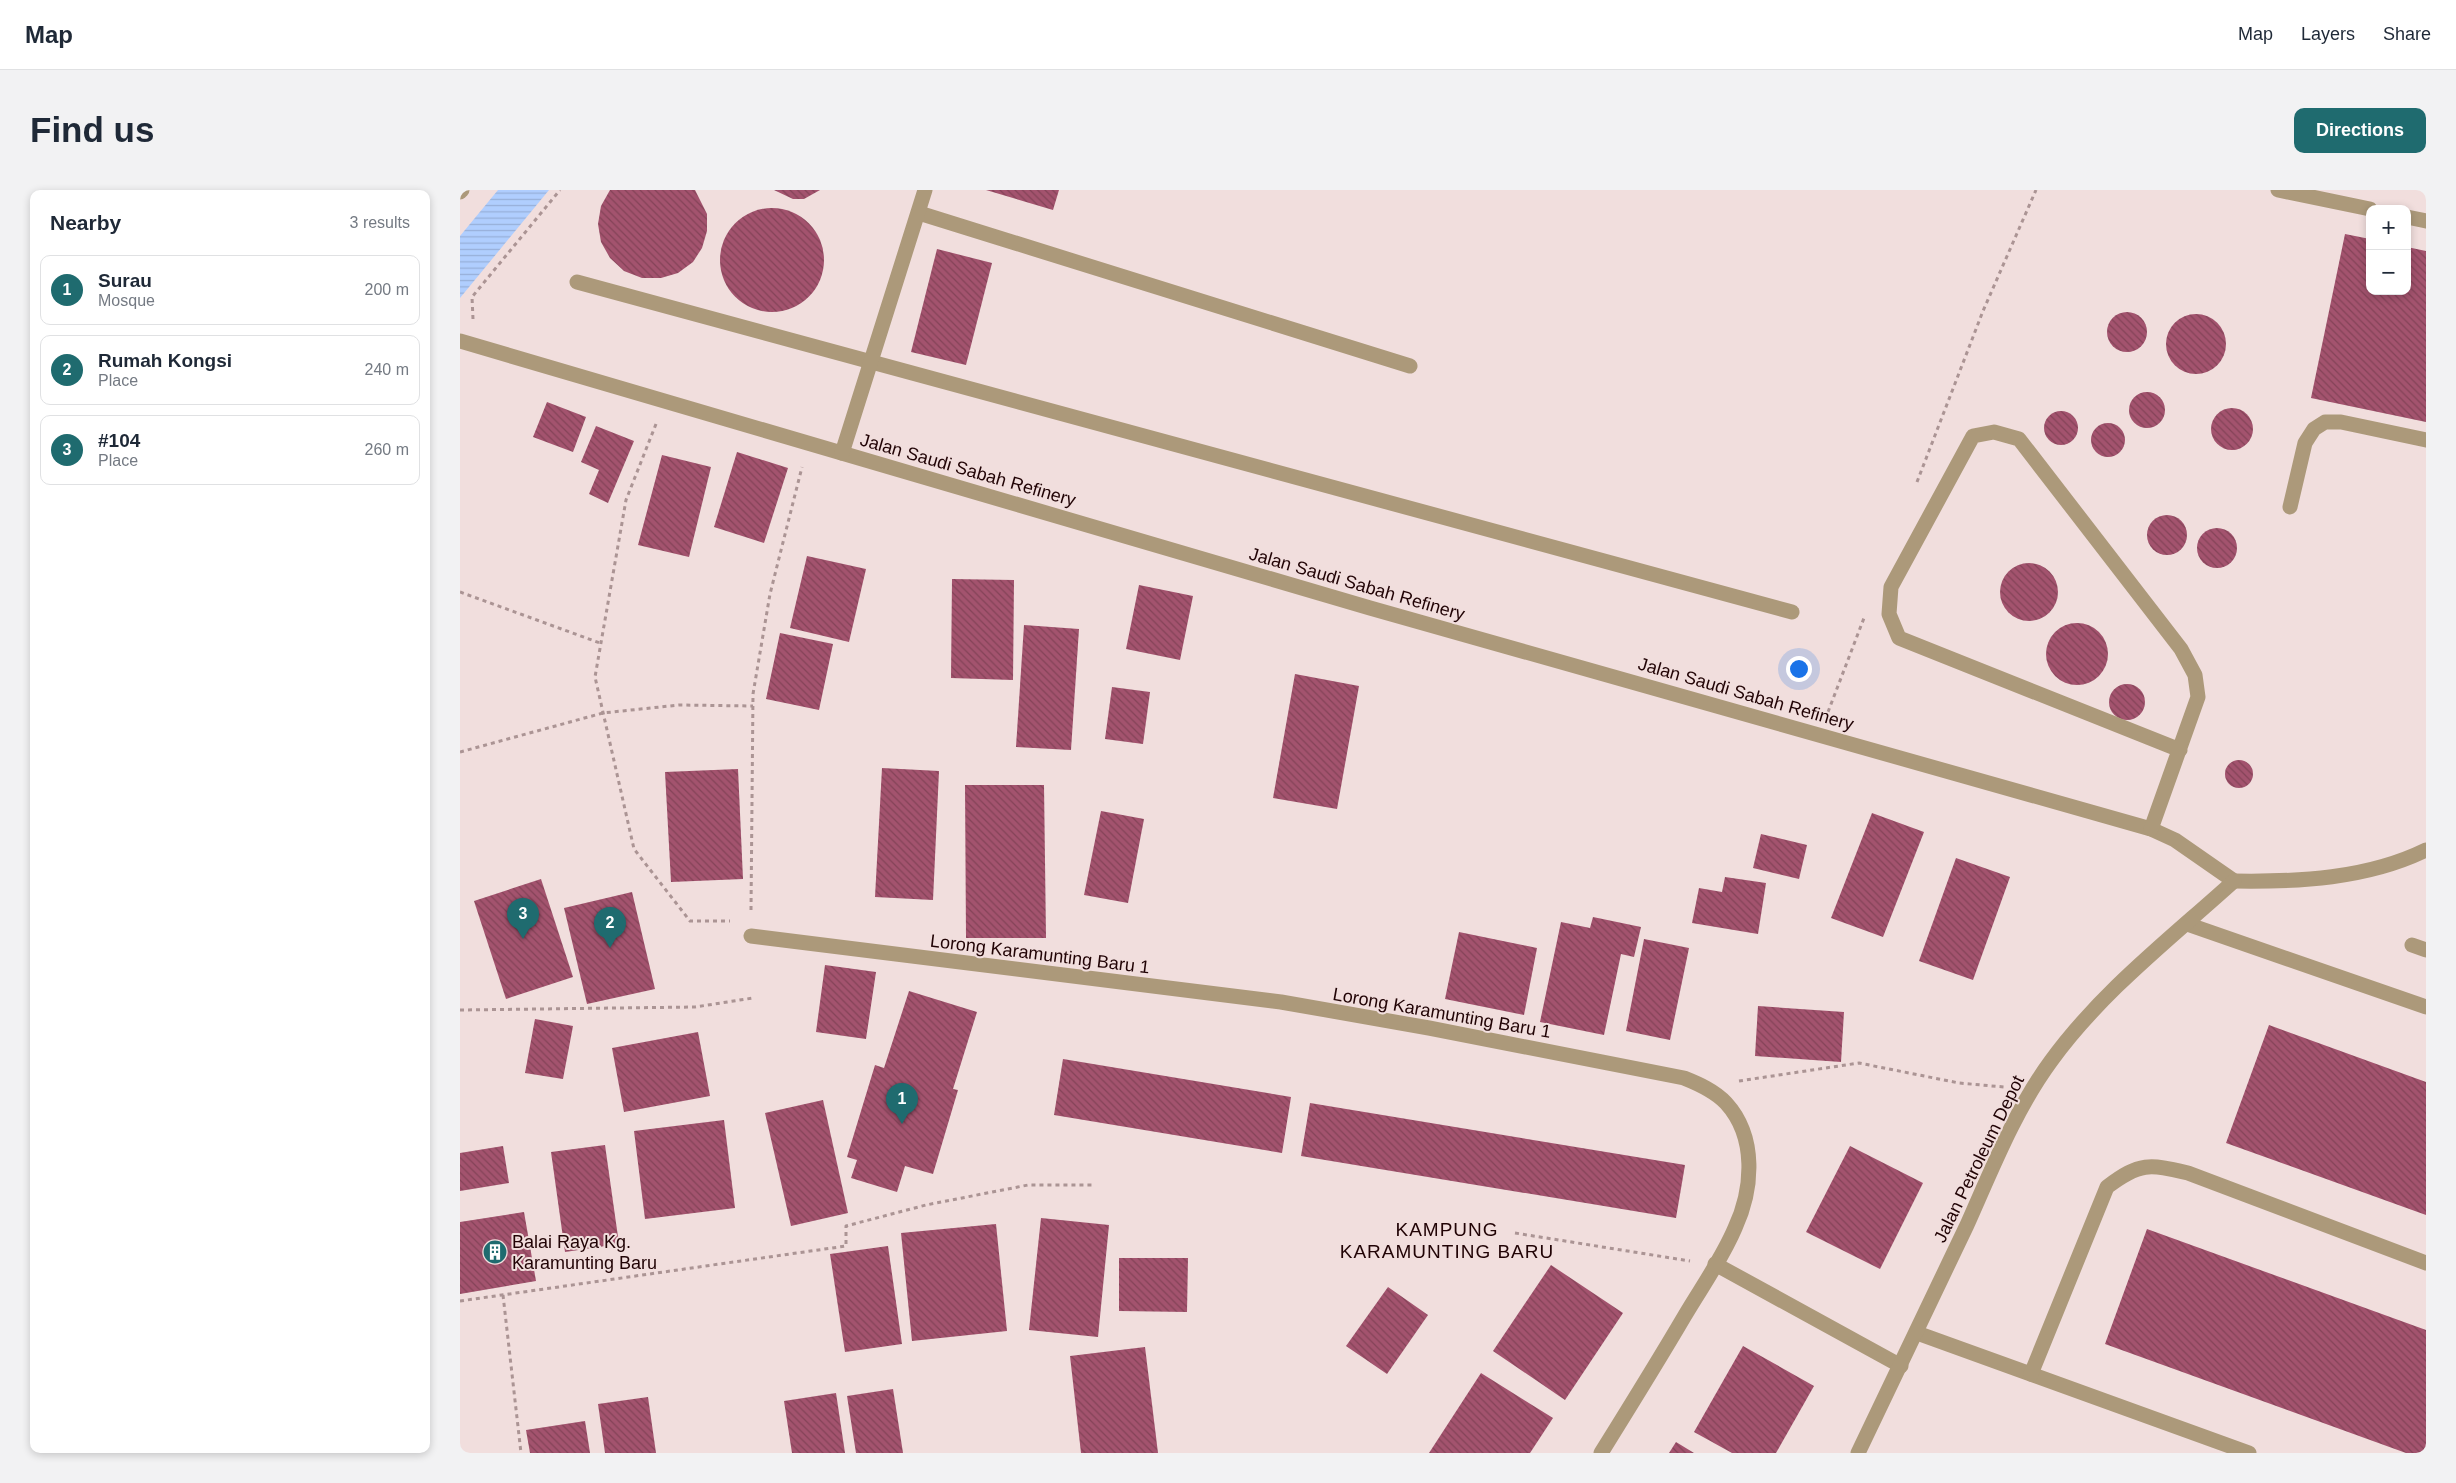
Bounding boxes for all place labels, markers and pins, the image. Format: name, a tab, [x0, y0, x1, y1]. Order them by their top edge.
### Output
pin: 3	[507, 898, 539, 939]
pin: 2	[594, 907, 626, 948]
pin: 1	[886, 1083, 918, 1124]
place label: Balai Raya Kg. Karamunting Baru	[512, 1232, 657, 1273]
building icon: Balai Raya Kg. Karamunting Baru	[482, 1239, 508, 1265]

